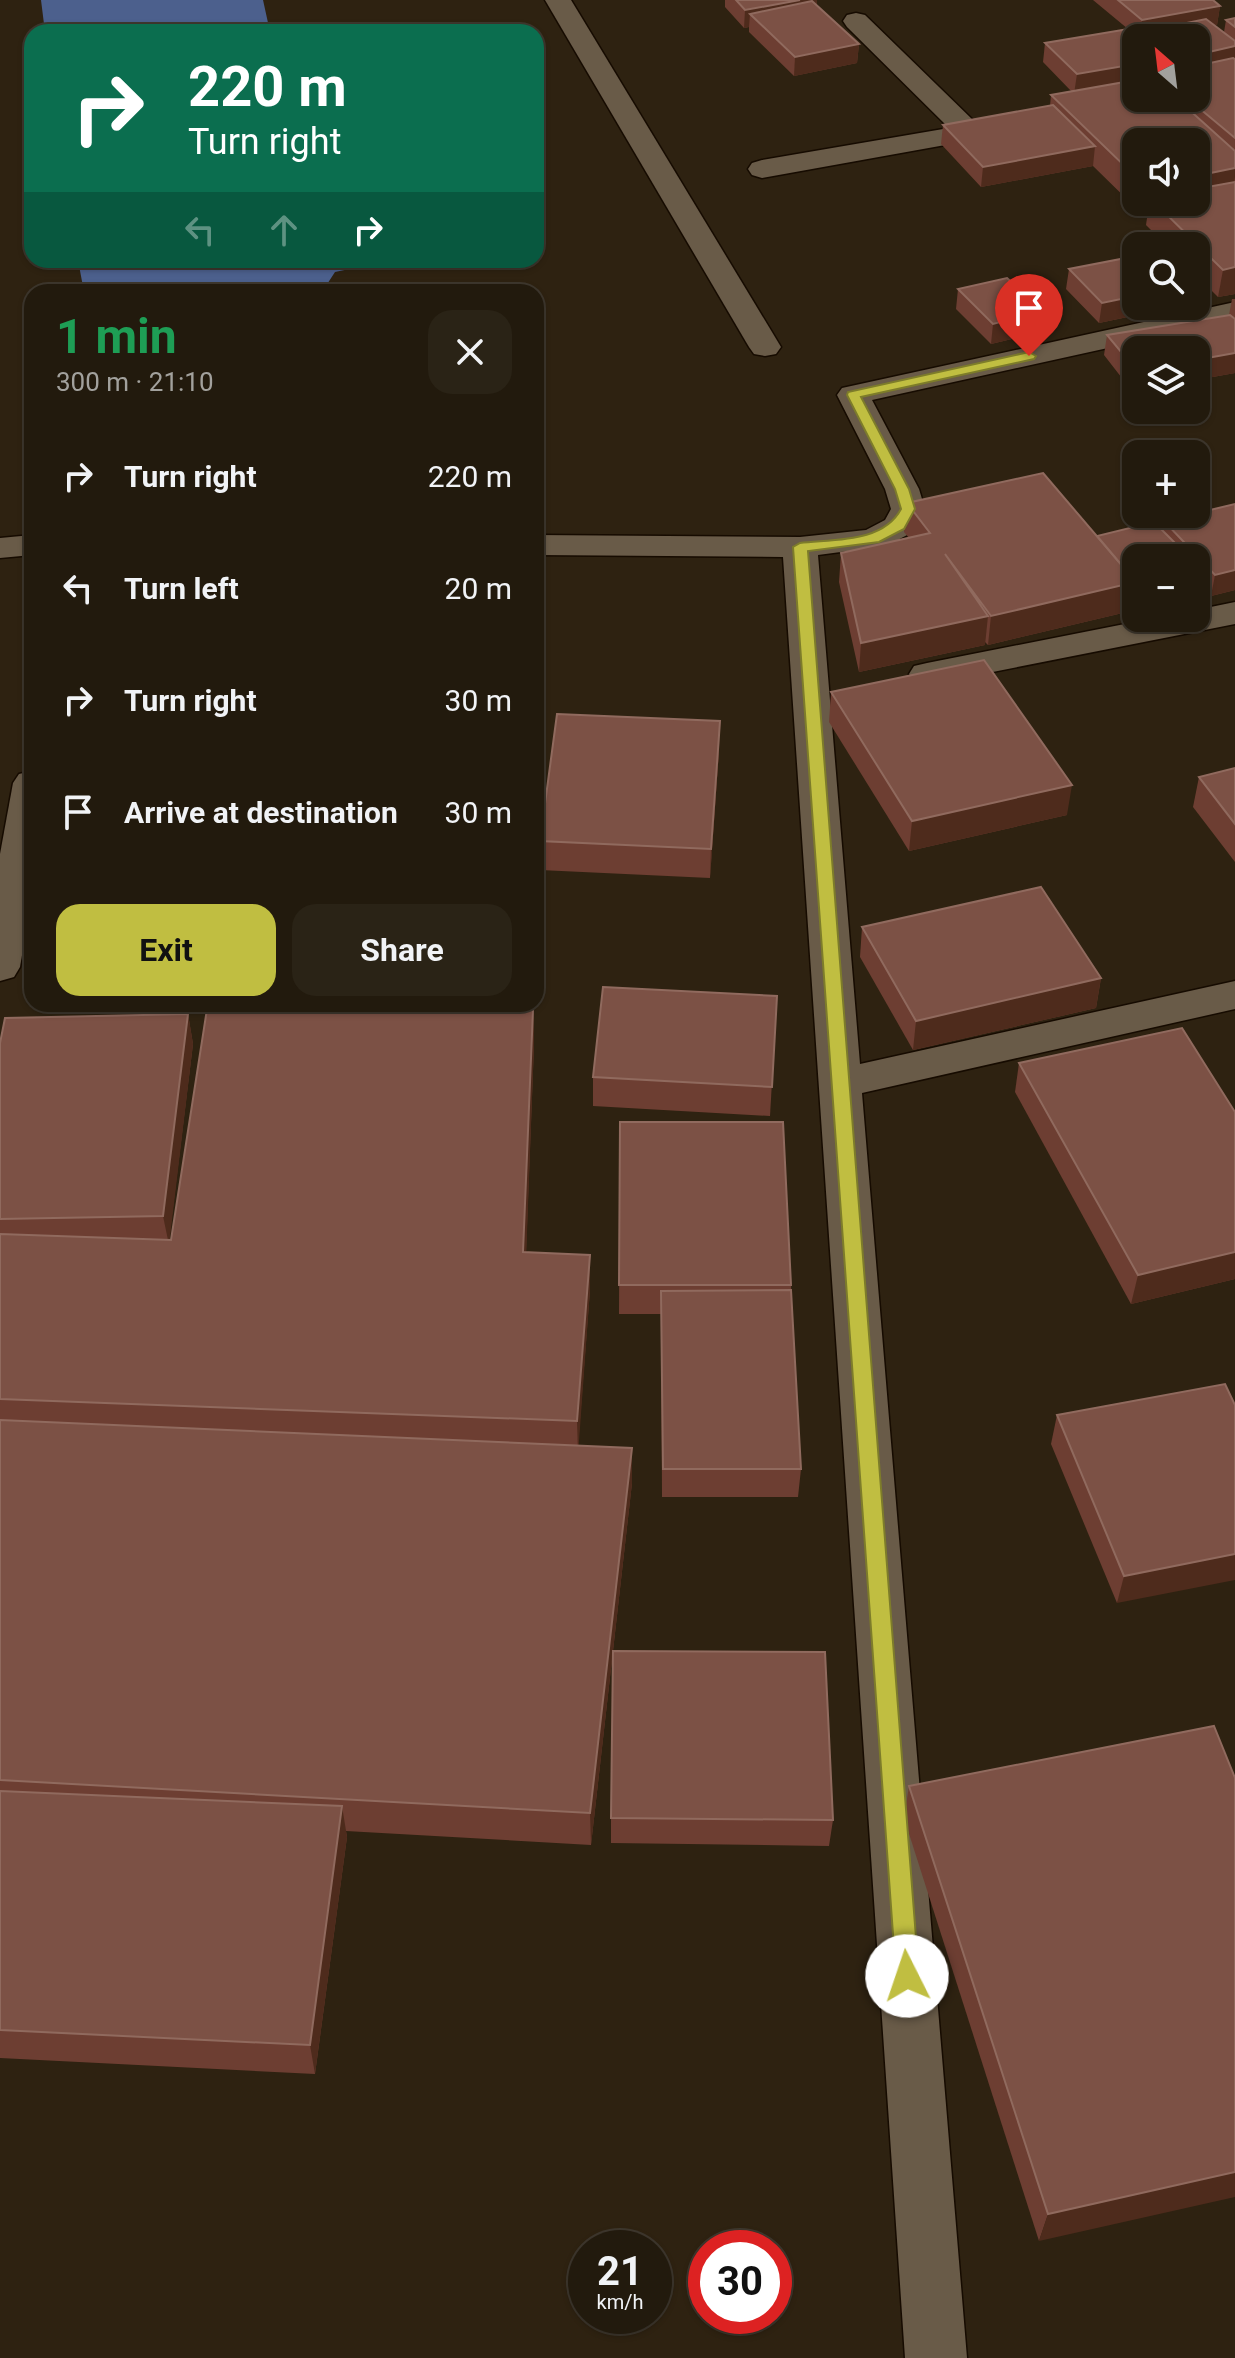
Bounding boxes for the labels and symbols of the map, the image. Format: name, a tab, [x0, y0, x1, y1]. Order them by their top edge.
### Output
north arrow	[1122, 24, 1210, 112]
pin	[995, 274, 1063, 356]
position arrow	[865, 1934, 949, 2018]
speed limit sign: 30	[688, 2230, 792, 2334]

